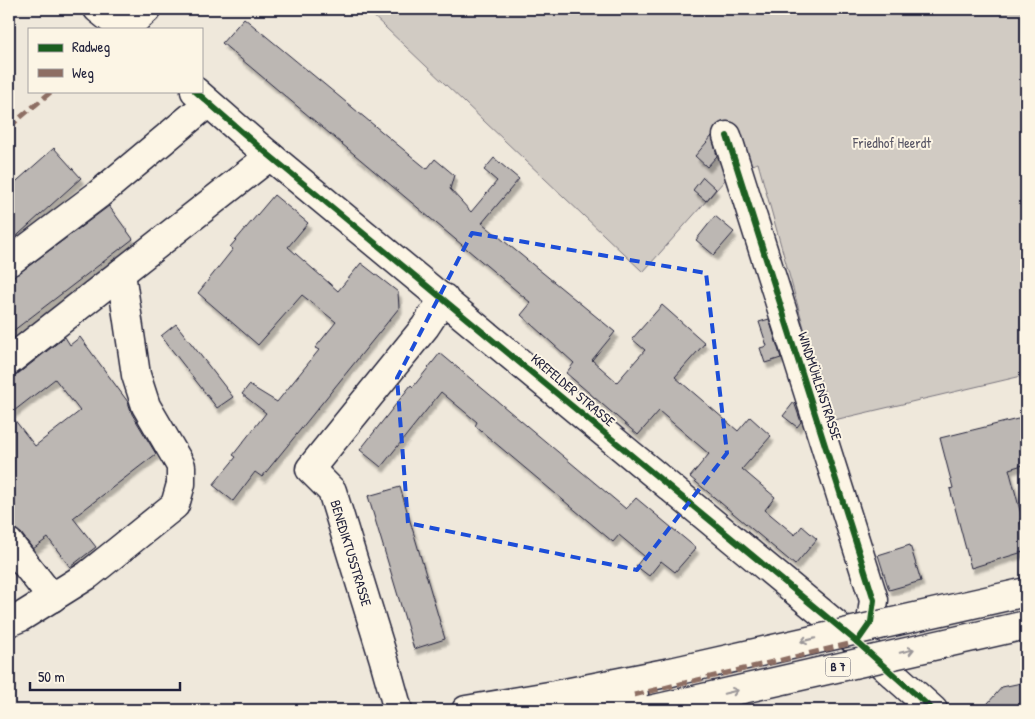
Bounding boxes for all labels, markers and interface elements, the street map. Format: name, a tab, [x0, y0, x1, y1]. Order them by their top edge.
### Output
legend	[28, 28, 202, 92]
text: Radweg	[72, 36, 110, 57]
text: Weg	[72, 62, 94, 83]
park label: Friedhof Heerdt	[852, 133, 931, 152]
street label: WINDMÜHLENSTRASSE	[794, 329, 847, 442]
street label: KREFELDER STRASSE	[527, 349, 619, 430]
street label: BENEDIKTUSSTRASSE	[326, 497, 377, 608]
one-way arrow	[800, 636, 816, 645]
one-way arrow	[898, 646, 914, 655]
road number: B 7	[826, 658, 850, 676]
scale bar	[30, 659, 180, 691]
text: 50 m	[38, 666, 65, 687]
one-way arrow	[723, 687, 739, 696]

